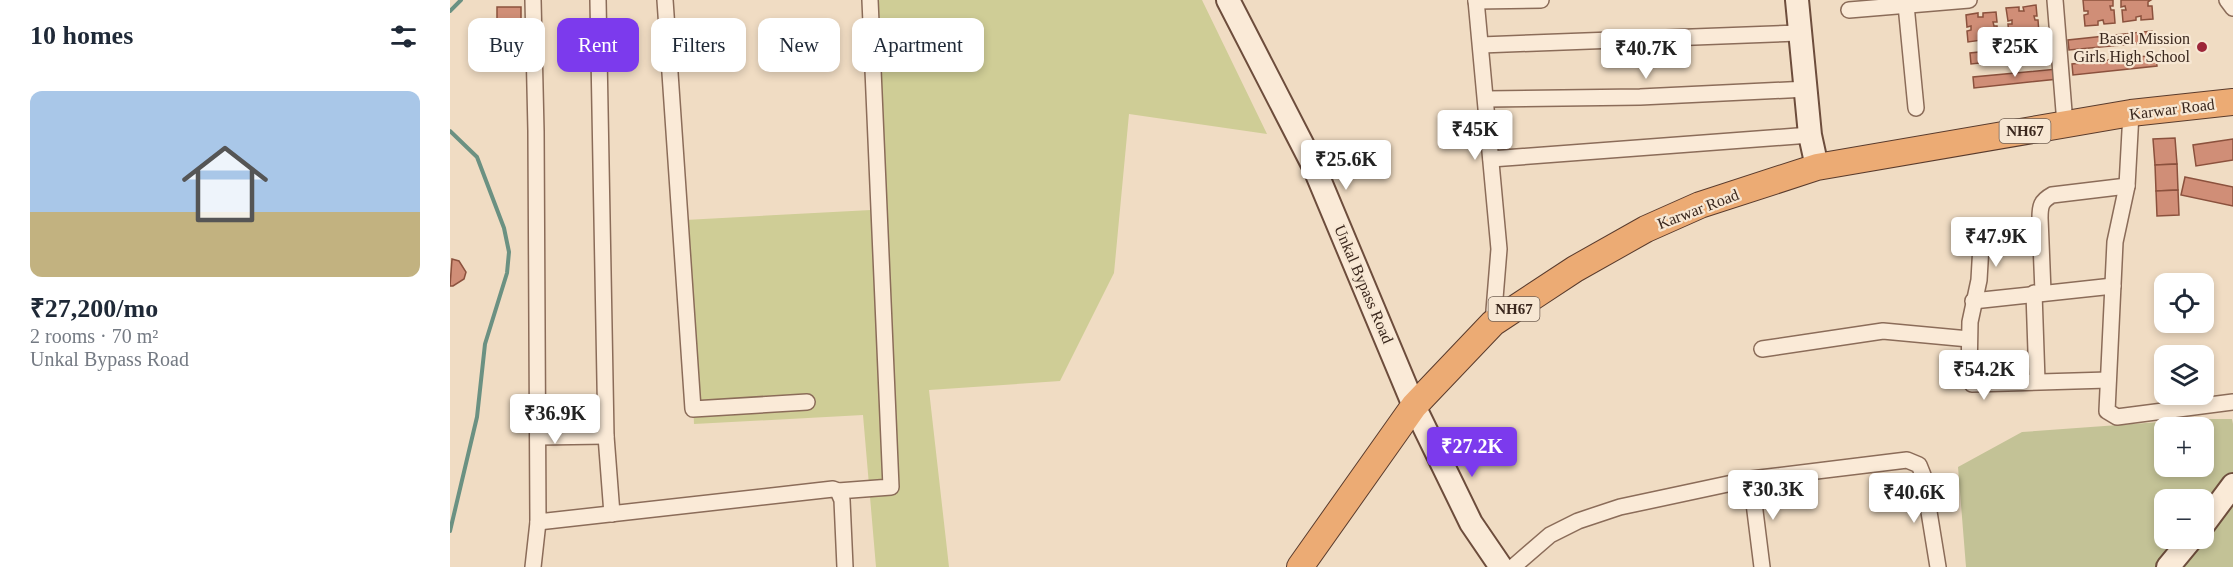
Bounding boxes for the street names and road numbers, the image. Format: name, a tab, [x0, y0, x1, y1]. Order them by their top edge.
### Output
street label: Karwar Road	[2128, 95, 2216, 123]
road number: NH67	[2000, 119, 2050, 143]
street label: Karwar Road	[1655, 186, 1741, 232]
street label: Unkal Bypass Road	[1330, 222, 1397, 346]
road number: NH67	[1488, 297, 1540, 321]

